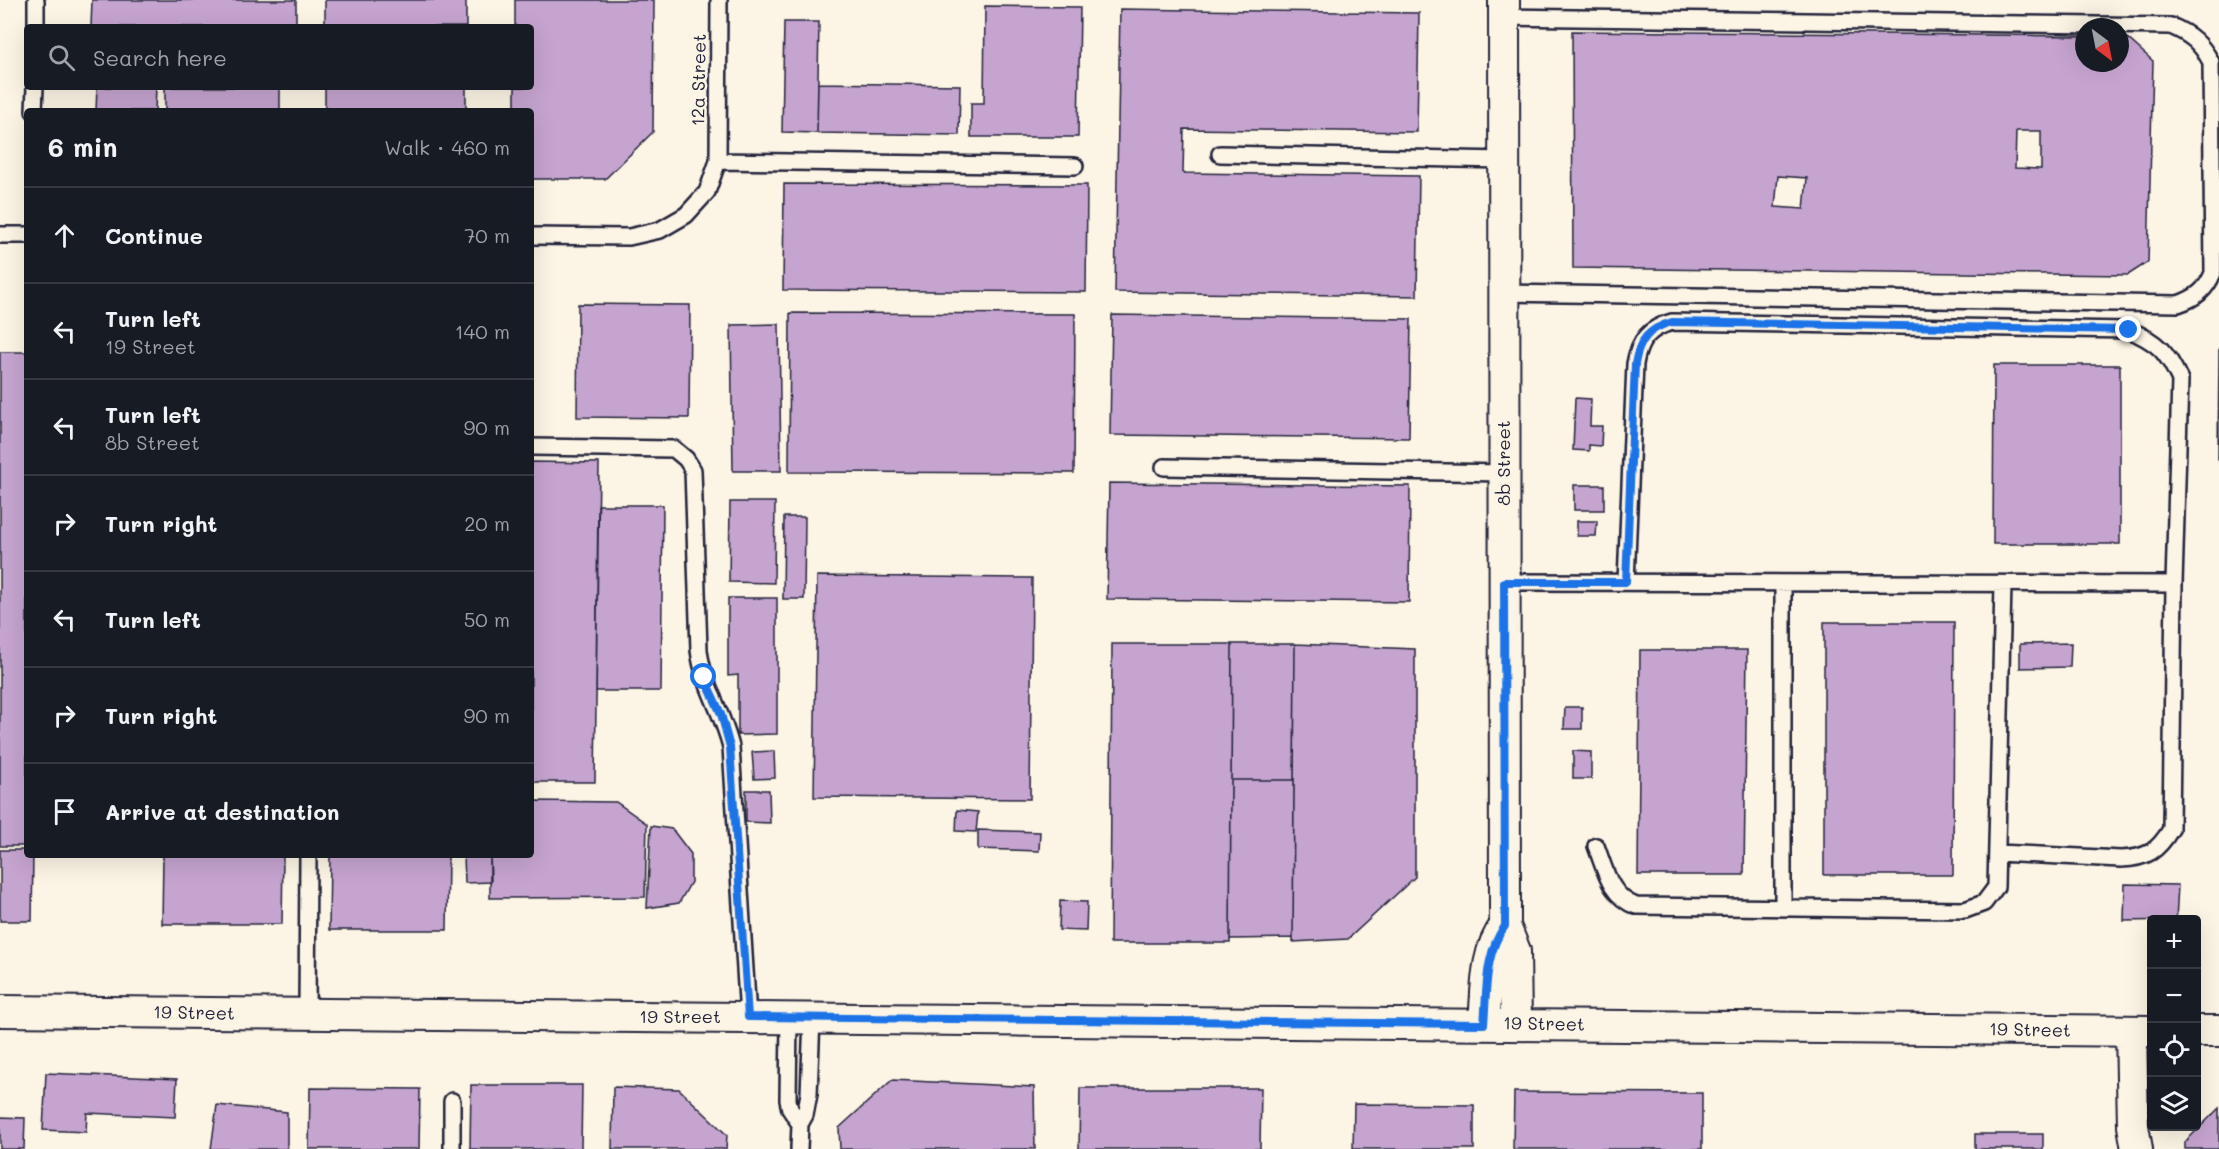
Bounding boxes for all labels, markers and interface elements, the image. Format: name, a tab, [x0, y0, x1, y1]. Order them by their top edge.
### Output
north arrow	[2075, 18, 2129, 72]
search box	[24, 24, 534, 90]
street label: 12a Street	[685, 34, 711, 126]
icon: search	[45, 41, 78, 74]
text: Search here	[93, 43, 227, 72]
text: 6 min	[48, 130, 117, 164]
text: Walk · 460 m	[384, 134, 510, 160]
icon: ahead	[48, 219, 81, 252]
text: Continue	[105, 221, 203, 250]
text: 70 m	[464, 222, 510, 248]
text: Turn left	[105, 304, 201, 333]
icon: left	[48, 315, 81, 348]
route end	[2115, 316, 2141, 342]
text: 140 m	[455, 318, 510, 344]
text: 19 Street	[105, 333, 196, 359]
text: Turn left	[105, 400, 201, 429]
icon: left	[48, 411, 81, 444]
text: 90 m	[464, 414, 510, 440]
street label: 8b Street	[1491, 420, 1515, 506]
text: 8b Street	[105, 429, 200, 455]
icon: right	[48, 507, 81, 540]
text: Turn right	[105, 509, 217, 538]
text: 20 m	[464, 510, 510, 536]
icon: left	[48, 603, 81, 636]
text: Turn left	[105, 605, 201, 634]
text: 50 m	[464, 606, 510, 632]
route start	[690, 663, 716, 689]
icon: right	[48, 699, 81, 732]
text: Turn right	[105, 701, 217, 730]
text: 90 m	[464, 702, 510, 728]
icon: arrive	[48, 795, 81, 828]
text: Arrive at destination	[105, 797, 340, 826]
map controls	[2147, 915, 2201, 1131]
button: +	[2147, 915, 2201, 969]
button: −	[2147, 969, 2201, 1023]
street label: 19 Street	[153, 999, 235, 1025]
street label: 19 Street	[639, 1004, 721, 1028]
street label: 19 Street	[1503, 1010, 1585, 1036]
street label: 19 Street	[1989, 1016, 2071, 1042]
button: locate	[2147, 1023, 2201, 1077]
button: layers	[2147, 1077, 2201, 1131]

